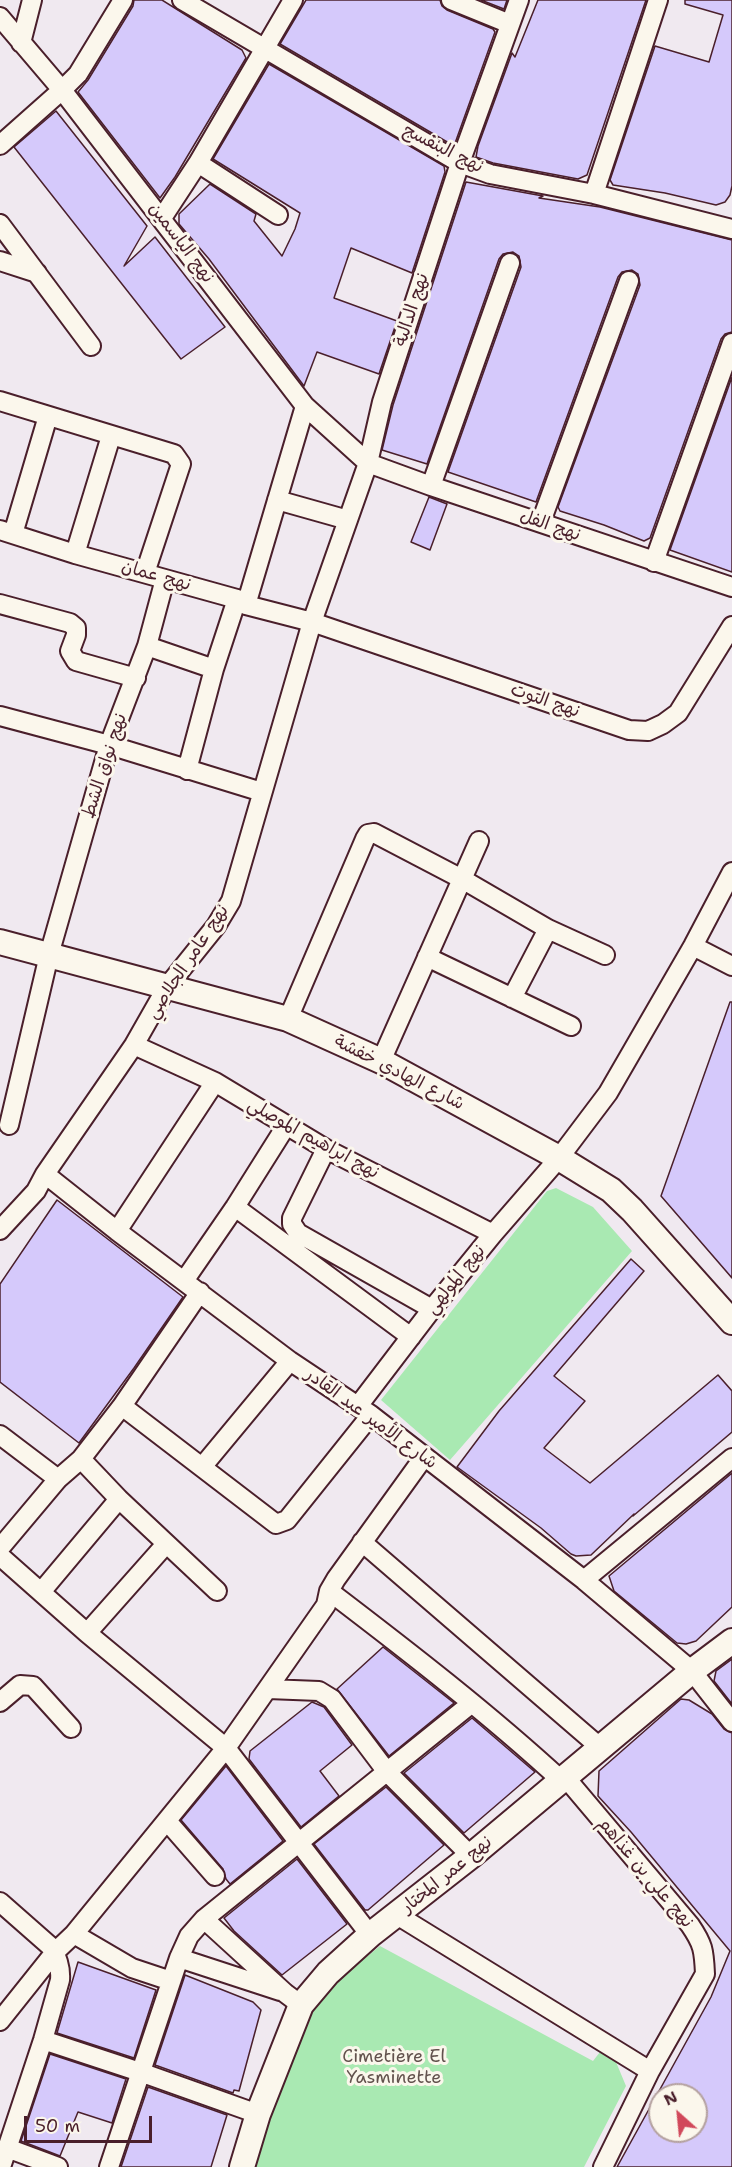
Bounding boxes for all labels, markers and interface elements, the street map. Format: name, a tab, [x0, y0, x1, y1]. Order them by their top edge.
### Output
street label: نهج البنفسج	[399, 120, 487, 178]
street label: نهج الياسمين	[144, 198, 218, 288]
street label: نهج الدالية	[390, 271, 434, 349]
street label: نهج الفل	[517, 506, 583, 546]
street label: نهج عمان	[119, 556, 193, 596]
street label: نهج التوت	[507, 679, 583, 723]
street label: نهج نواق الشط	[78, 711, 132, 821]
street label: نهج عامر الجلاصي	[142, 901, 234, 1023]
street label: شارع الهادي خفشة	[330, 1031, 468, 1115]
street label: نهج ابراهيم الموصلي	[243, 1094, 383, 1184]
street label: نهج المولهي	[421, 1241, 491, 1319]
street label: شارع الأمير عبد القادر	[301, 1364, 441, 1474]
street label: نهج علي بن غذاهم	[592, 1813, 698, 1933]
street label: نهج عمر المختار	[397, 1832, 497, 1918]
park label: Cimetière El Yasminette	[342, 2046, 446, 2088]
north arrow	[648, 2083, 708, 2143]
text: N	[660, 2086, 681, 2111]
scale bar	[27, 2104, 154, 2142]
text: 50 m	[35, 2114, 80, 2138]

